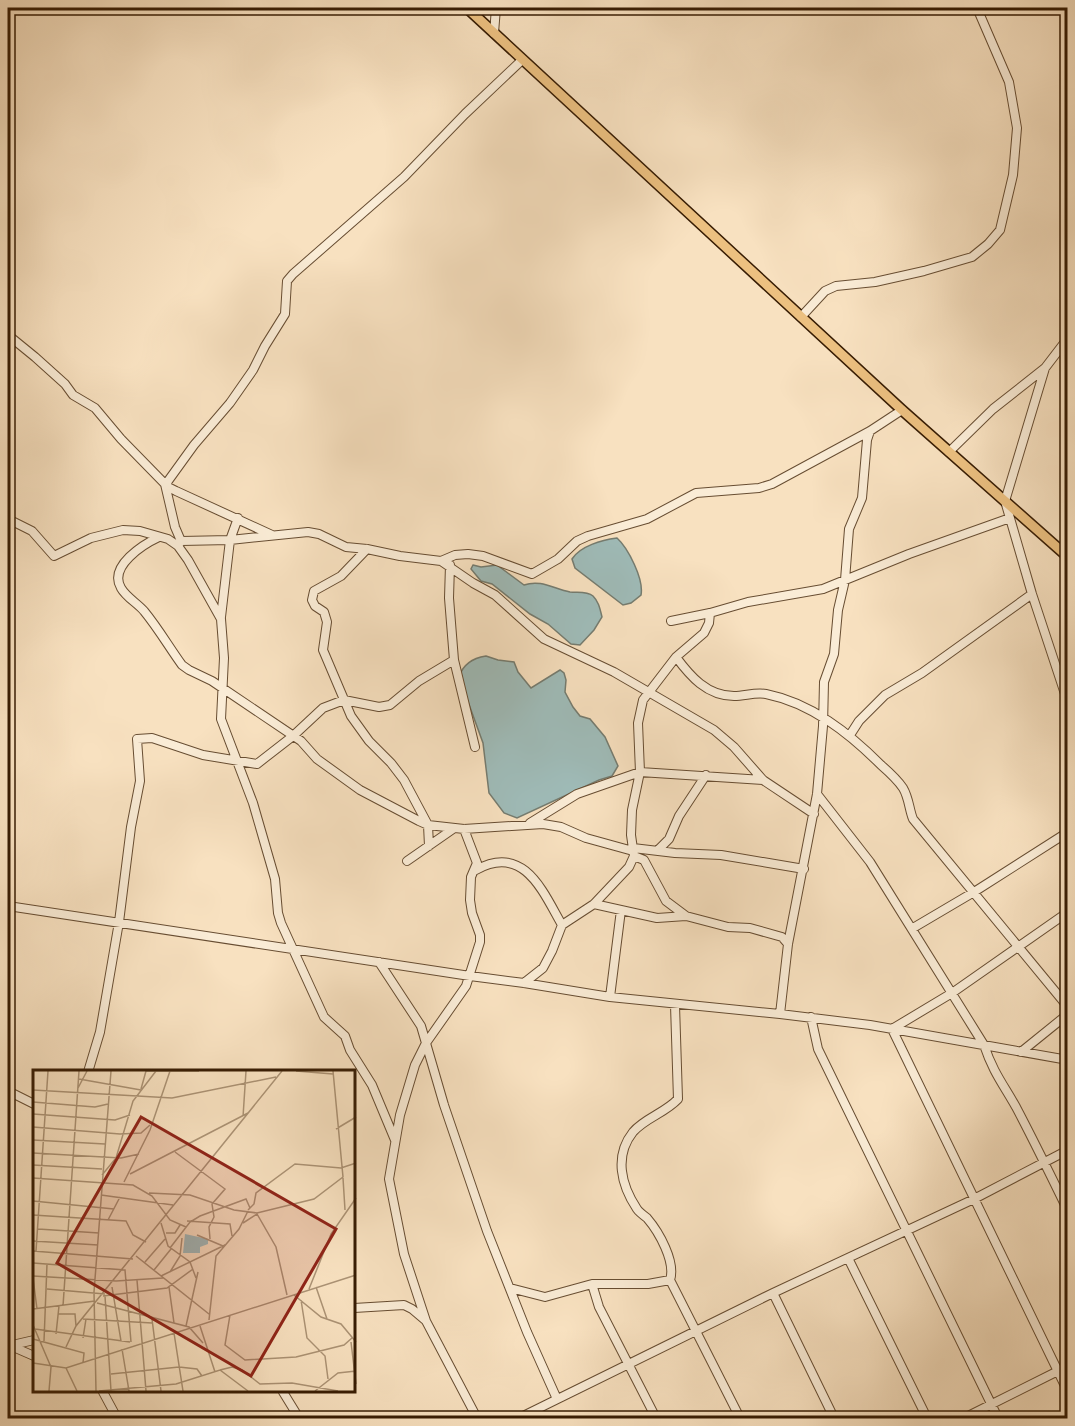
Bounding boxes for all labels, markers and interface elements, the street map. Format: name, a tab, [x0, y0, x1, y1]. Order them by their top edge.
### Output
inset map	[33, 1070, 356, 1393]

